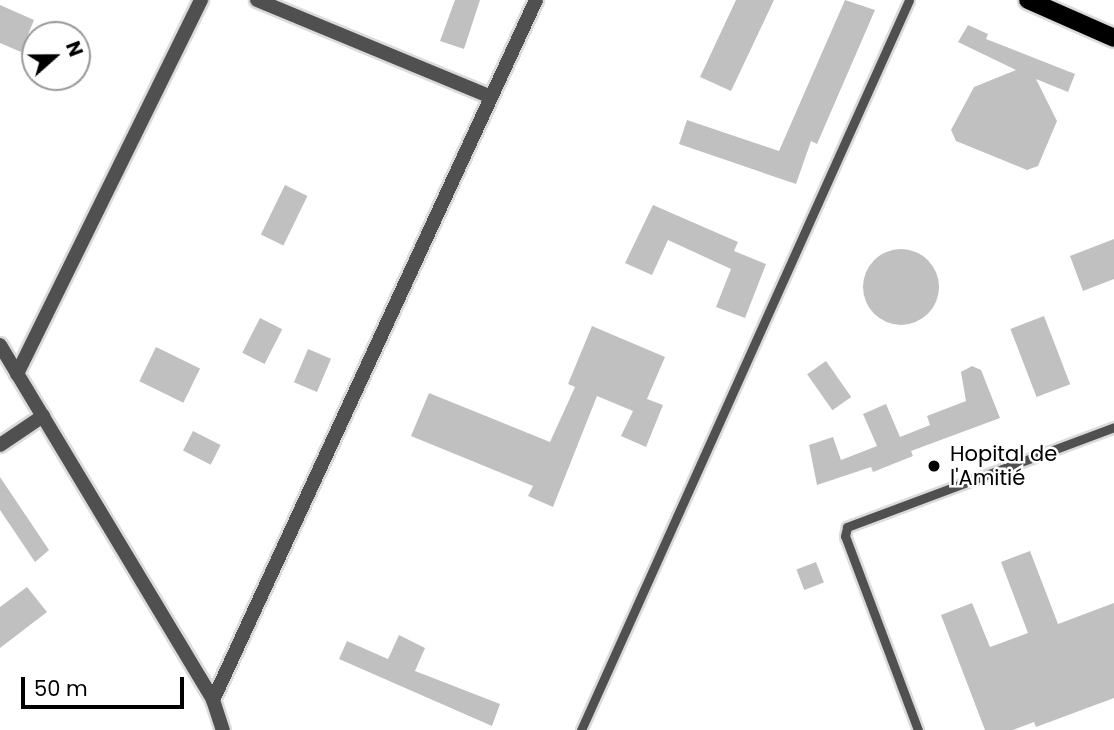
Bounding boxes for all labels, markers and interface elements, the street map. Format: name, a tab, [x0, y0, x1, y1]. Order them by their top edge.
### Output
north arrow	[21, 21, 91, 91]
text: N	[59, 37, 89, 61]
place label: Hopital de l'Amitié	[950, 441, 1057, 491]
marker: Hopital de l'Amitié	[924, 456, 944, 476]
scale bar	[24, 664, 187, 708]
text: 50 m	[34, 674, 88, 703]

